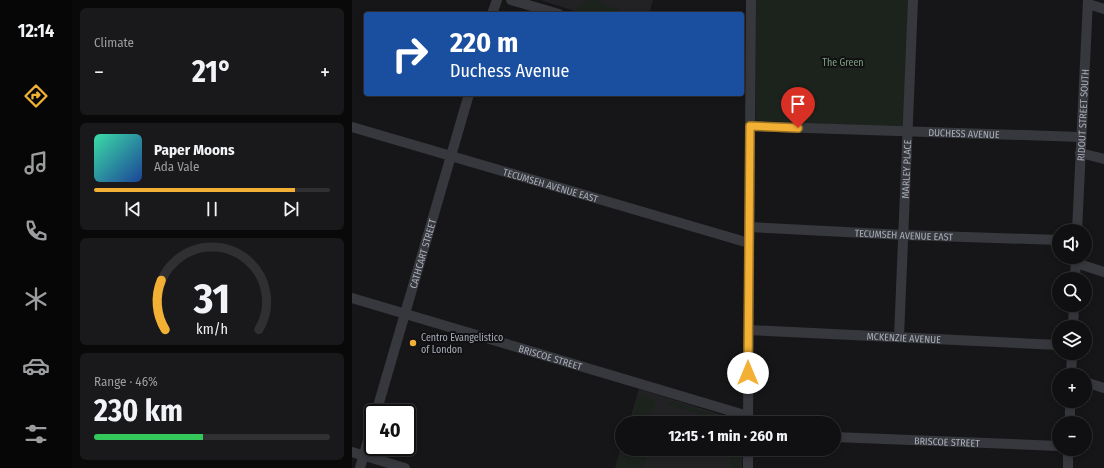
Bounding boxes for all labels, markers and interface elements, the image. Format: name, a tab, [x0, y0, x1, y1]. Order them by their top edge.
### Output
text: 12:14	[18, 20, 54, 42]
text: 220 m	[450, 26, 518, 59]
icon: right	[384, 28, 436, 80]
text: Climate	[94, 35, 134, 50]
text: 21°	[192, 54, 232, 90]
park label: The Green	[822, 57, 864, 69]
text: −	[94, 59, 104, 86]
text: +	[320, 59, 330, 86]
text: Duchess Avenue	[450, 60, 569, 82]
street label: RIDOUT STREET SOUTH	[1075, 69, 1092, 161]
icon: directions	[22, 82, 50, 110]
pin	[781, 87, 815, 128]
icon: arrive	[787, 93, 809, 115]
street label: DUCHESS AVENUE	[928, 127, 1000, 141]
street label: MARLEY PLACE	[900, 139, 914, 199]
text: Paper Moons	[154, 141, 235, 159]
icon: music	[22, 149, 50, 177]
text: Ada Vale	[154, 159, 199, 174]
street label: TECUMSEH AVENUE EAST	[501, 166, 600, 206]
icon: previous	[122, 198, 144, 220]
icon: pause	[201, 198, 223, 220]
icon: next	[280, 198, 302, 220]
icon: phone	[22, 217, 50, 245]
street label: CATHCART STREET	[408, 217, 439, 290]
map controls	[1052, 224, 1092, 456]
button: sound	[1052, 224, 1092, 264]
street label: TECUMSEH AVENUE EAST	[854, 227, 954, 244]
button: search	[1052, 272, 1092, 312]
text: 31	[193, 273, 230, 323]
icon: climate	[22, 285, 50, 313]
text: km/h	[196, 320, 228, 337]
button: layers	[1052, 320, 1092, 360]
street label: MCKENZIE AVENUE	[866, 331, 941, 346]
place label: Centro Evangelistico of London	[421, 332, 503, 356]
marker: Centro Evangelistico of London	[408, 338, 418, 348]
street label: BRISCOE STREET	[517, 343, 584, 373]
icon: car	[22, 352, 50, 380]
position arrow	[727, 352, 769, 394]
button: +	[1052, 368, 1092, 408]
text: Range · 46%	[94, 374, 158, 389]
text: 230 km	[94, 393, 183, 429]
speed limit sign: 40	[364, 404, 416, 456]
button: −	[1052, 416, 1092, 456]
icon: filters	[22, 420, 50, 448]
text: 12:15 · 1 min · 260 m	[668, 427, 788, 445]
street label: BRISCOE STREET	[914, 435, 980, 450]

